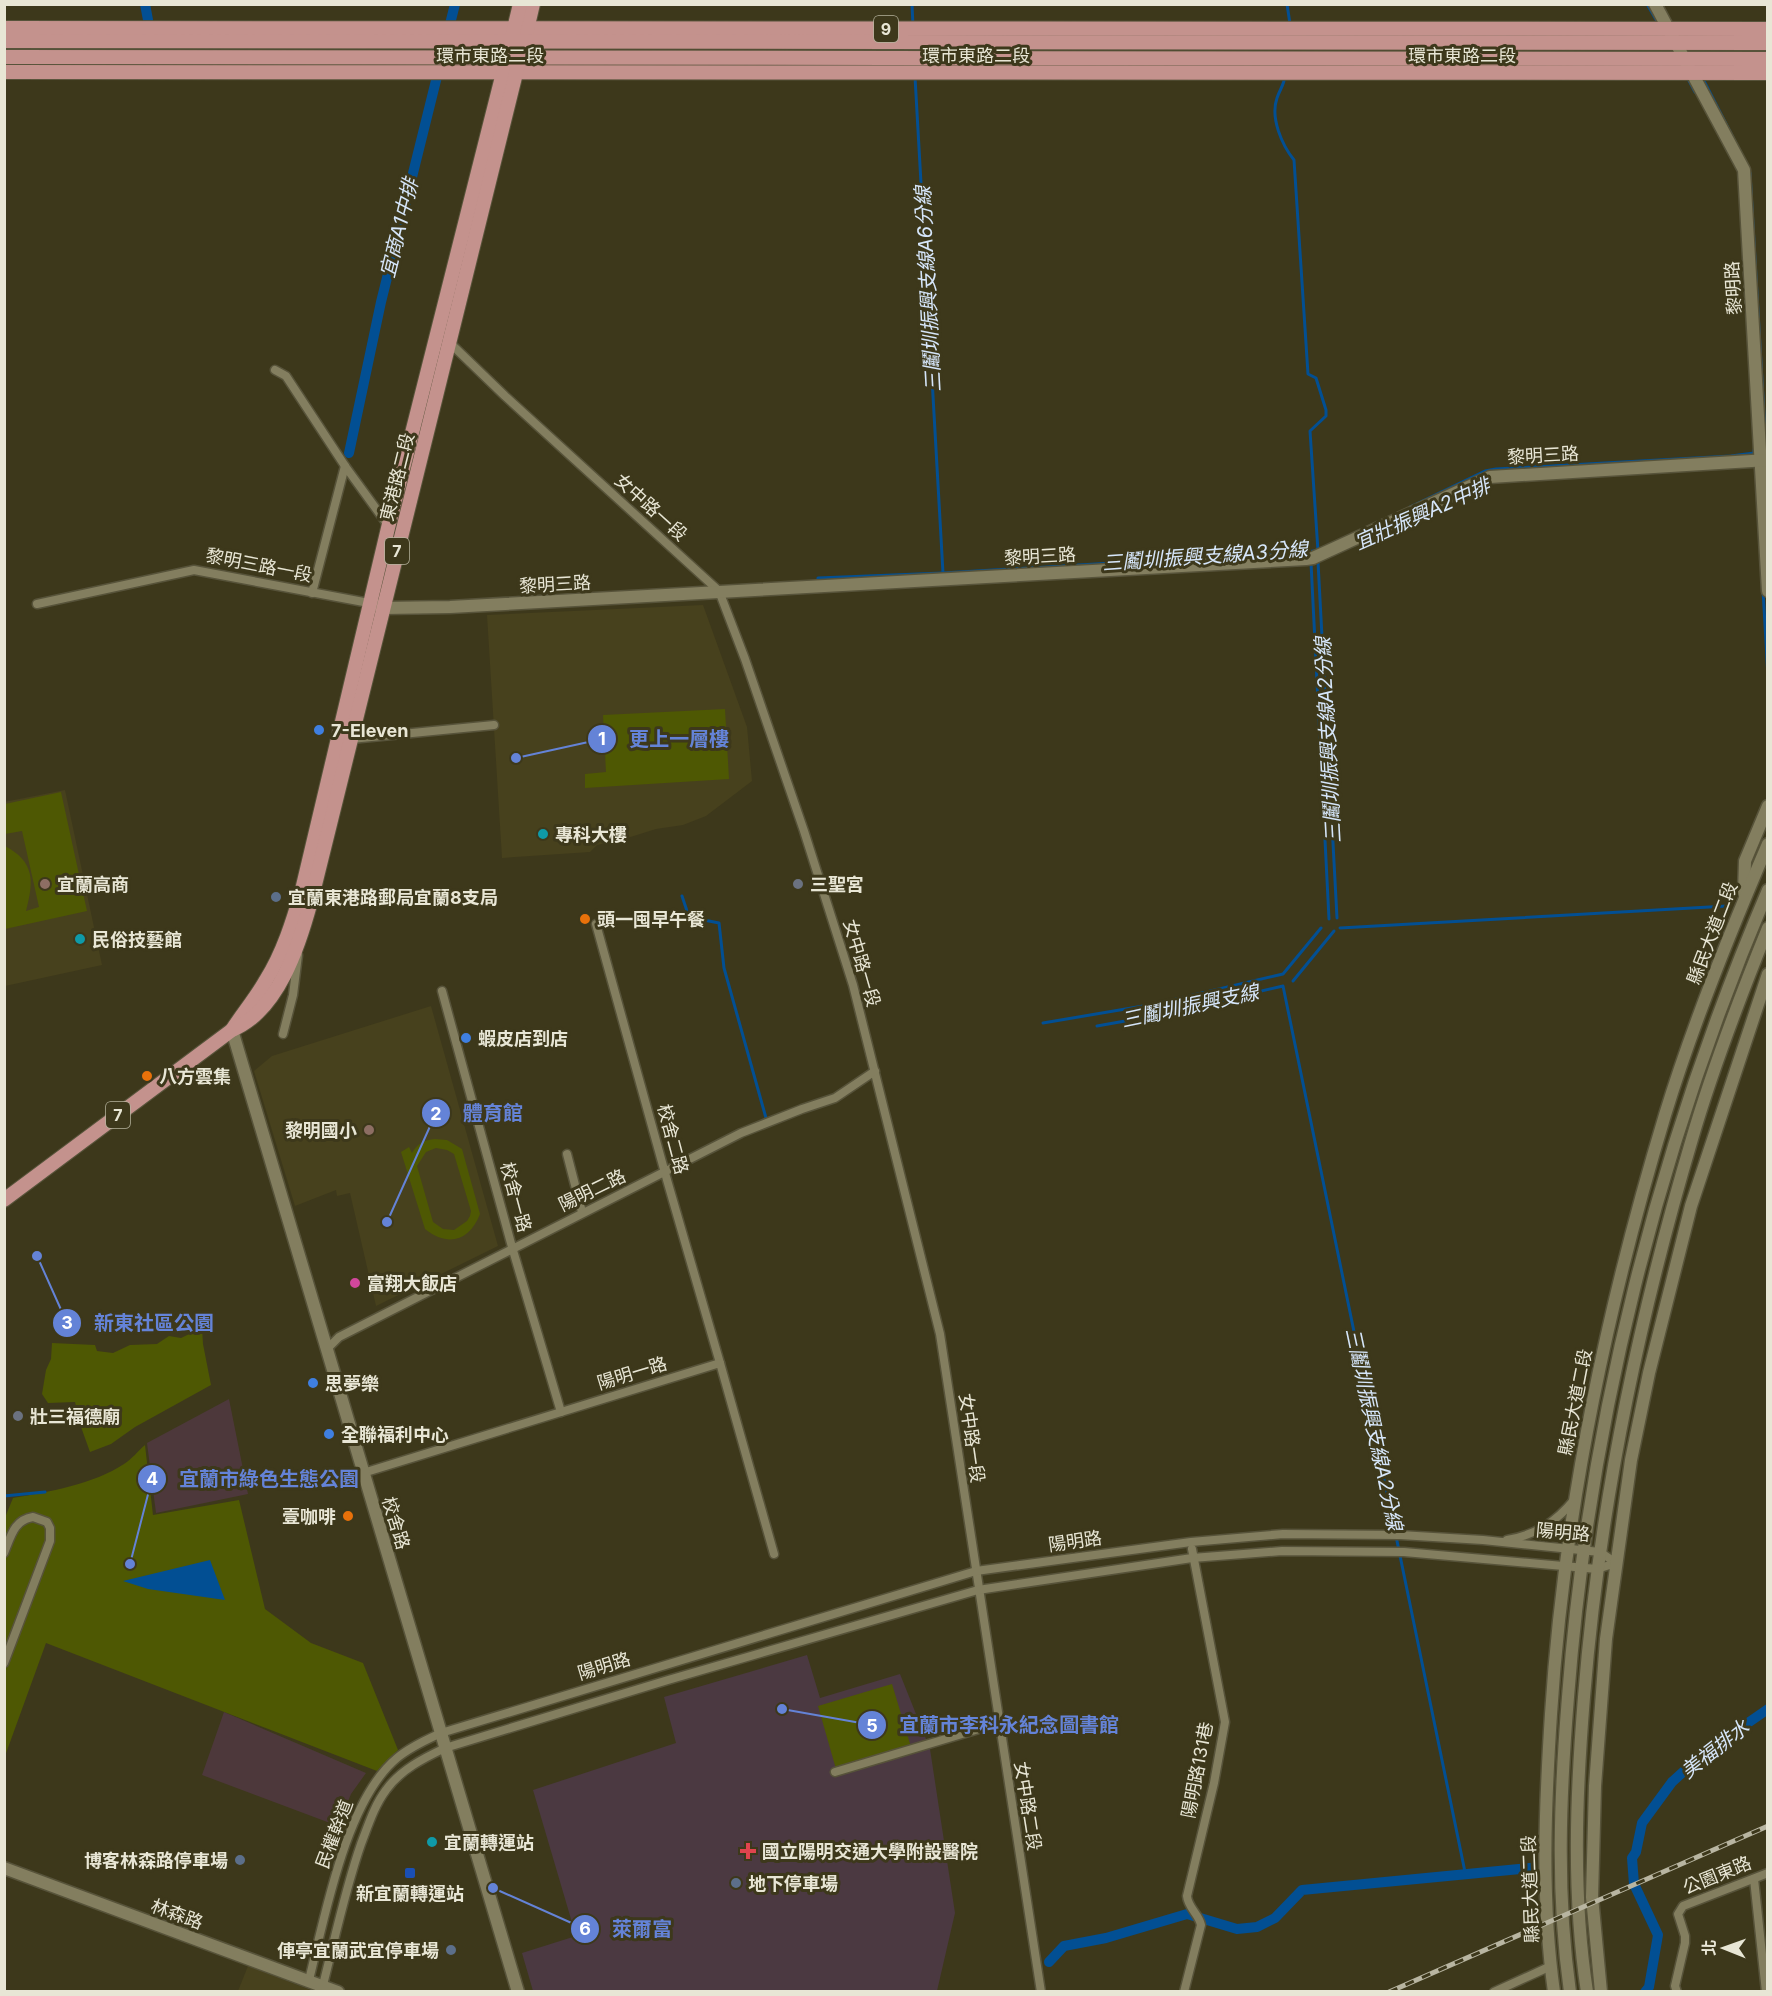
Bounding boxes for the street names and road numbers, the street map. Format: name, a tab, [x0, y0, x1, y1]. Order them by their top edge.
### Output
road number: 9	[874, 16, 898, 42]
street label: 環市東路二段	[436, 45, 544, 66]
street label: 環市東路二段	[922, 45, 1030, 66]
street label: 環市東路二段	[1408, 45, 1516, 66]
street label: 黎明路	[1721, 260, 1745, 316]
street label: 東港路二段	[376, 431, 418, 523]
street label: 黎明三路	[1506, 443, 1580, 467]
street label: 女中路一段	[611, 469, 691, 545]
road number: 7	[385, 538, 409, 564]
street label: 黎明三路一段	[204, 544, 314, 586]
street label: 黎明三路	[1003, 544, 1077, 568]
street label: 黎明三路	[518, 572, 592, 596]
street label: 縣民大道二段	[1683, 879, 1741, 987]
street label: 女中路一段	[840, 917, 884, 1009]
road number: 7	[106, 1102, 130, 1128]
street label: 校舍二路	[654, 1102, 692, 1176]
street label: 校舍一路	[497, 1160, 535, 1234]
street label: 陽明二路	[555, 1165, 629, 1215]
street label: 縣民大道二段	[1554, 1347, 1596, 1457]
street label: 陽明一路	[595, 1352, 669, 1394]
street label: 女中路一段	[955, 1392, 989, 1484]
street label: 校舍路	[378, 1494, 414, 1552]
street label: 陽明路	[1535, 1519, 1591, 1545]
street label: 陽明路	[1047, 1527, 1103, 1555]
street label: 陽明路	[575, 1648, 633, 1684]
street label: 陽明路131巷	[1177, 1720, 1217, 1820]
street label: 女中路二段	[1011, 1760, 1045, 1852]
street label: 民權幹道	[311, 1797, 357, 1871]
street label: 縣民大道二段	[1518, 1835, 1542, 1943]
street label: 公園東路	[1680, 1852, 1754, 1898]
street label: 林森路	[148, 1895, 206, 1933]

